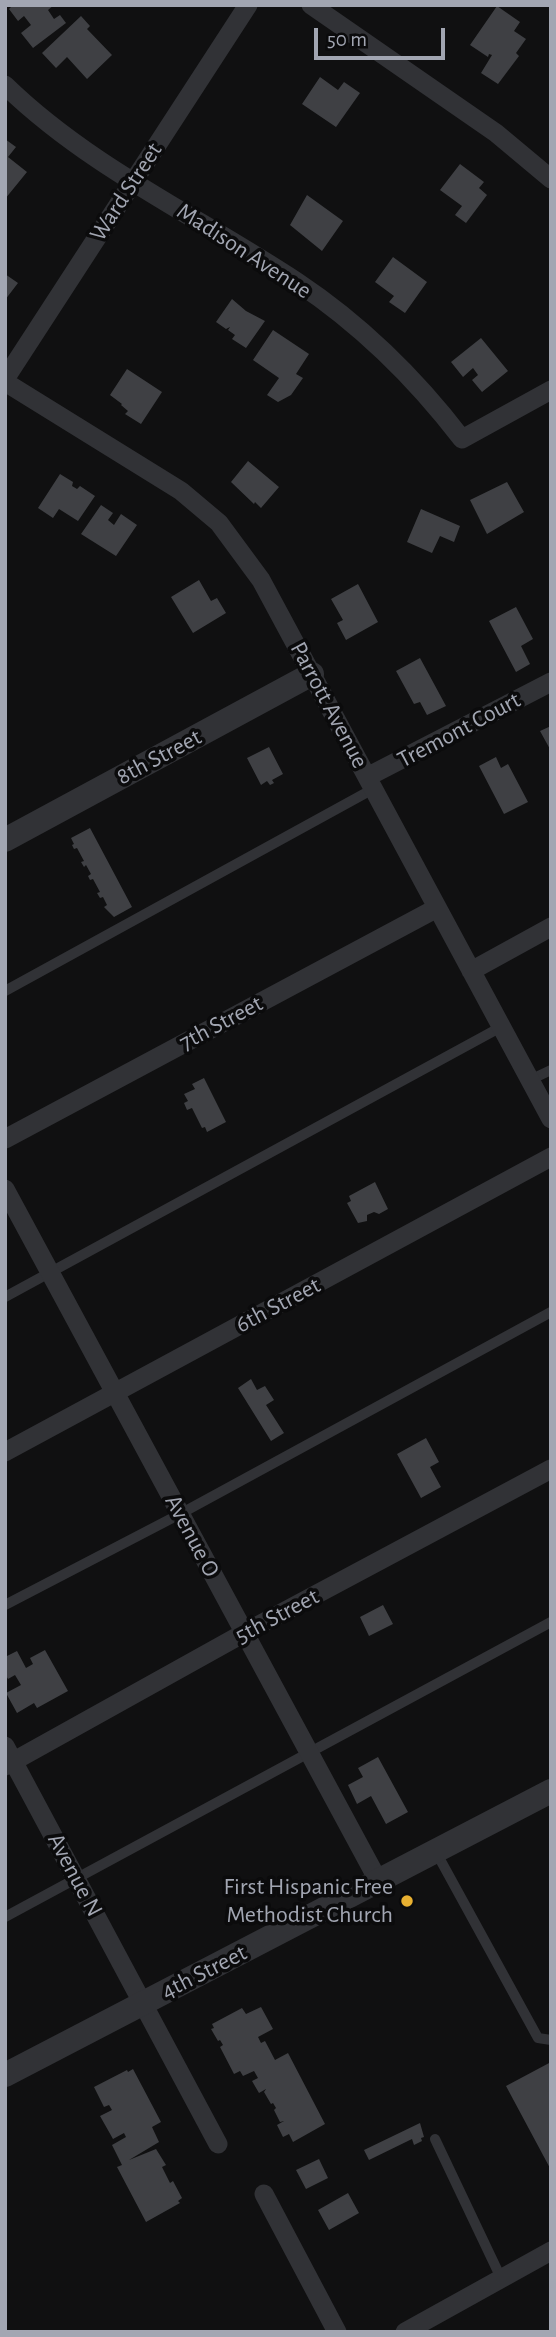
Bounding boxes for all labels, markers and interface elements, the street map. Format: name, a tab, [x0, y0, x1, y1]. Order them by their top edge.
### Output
scale bar	[318, 14, 449, 58]
text: 50 m	[327, 29, 367, 50]
street label: Ward Street	[84, 137, 168, 247]
street label: Madison Avenue	[171, 197, 317, 305]
street label: Parrott Avenue	[284, 637, 374, 773]
street label: Tremont Court	[393, 686, 525, 774]
street label: 8th Street	[112, 723, 206, 791]
street label: 7th Street	[174, 989, 268, 1057]
street label: 6th Street	[231, 1271, 325, 1339]
street label: Avenue O	[158, 1490, 226, 1582]
street label: 5th Street	[230, 1582, 324, 1650]
street label: Avenue N	[41, 1828, 109, 1922]
place label: First Hispanic Free Methodist Church	[224, 1873, 393, 1929]
marker: First Hispanic Free Methodist Church	[399, 1893, 415, 1909]
street label: 4th Street	[156, 1938, 252, 2006]

